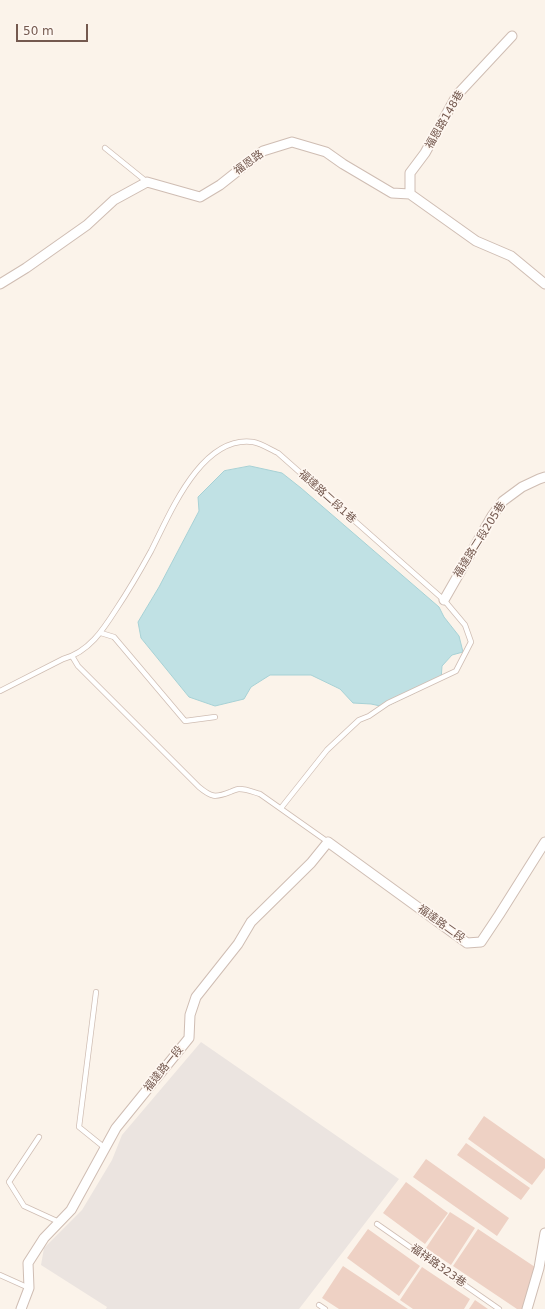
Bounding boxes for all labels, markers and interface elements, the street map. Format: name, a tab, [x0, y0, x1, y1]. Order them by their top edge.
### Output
scale bar	[18, 16, 90, 42]
text: 50 m	[23, 24, 54, 38]
street label: 福恩路148巷	[423, 89, 467, 151]
street label: 福恩路	[232, 148, 266, 178]
street label: 福達路二段1巷	[295, 468, 359, 526]
street label: 福達路二段205巷	[451, 500, 509, 580]
street label: 福達路二段	[415, 902, 467, 946]
street label: 福達路一段	[142, 1043, 186, 1095]
street label: 福祥路323巷	[408, 1242, 468, 1290]

